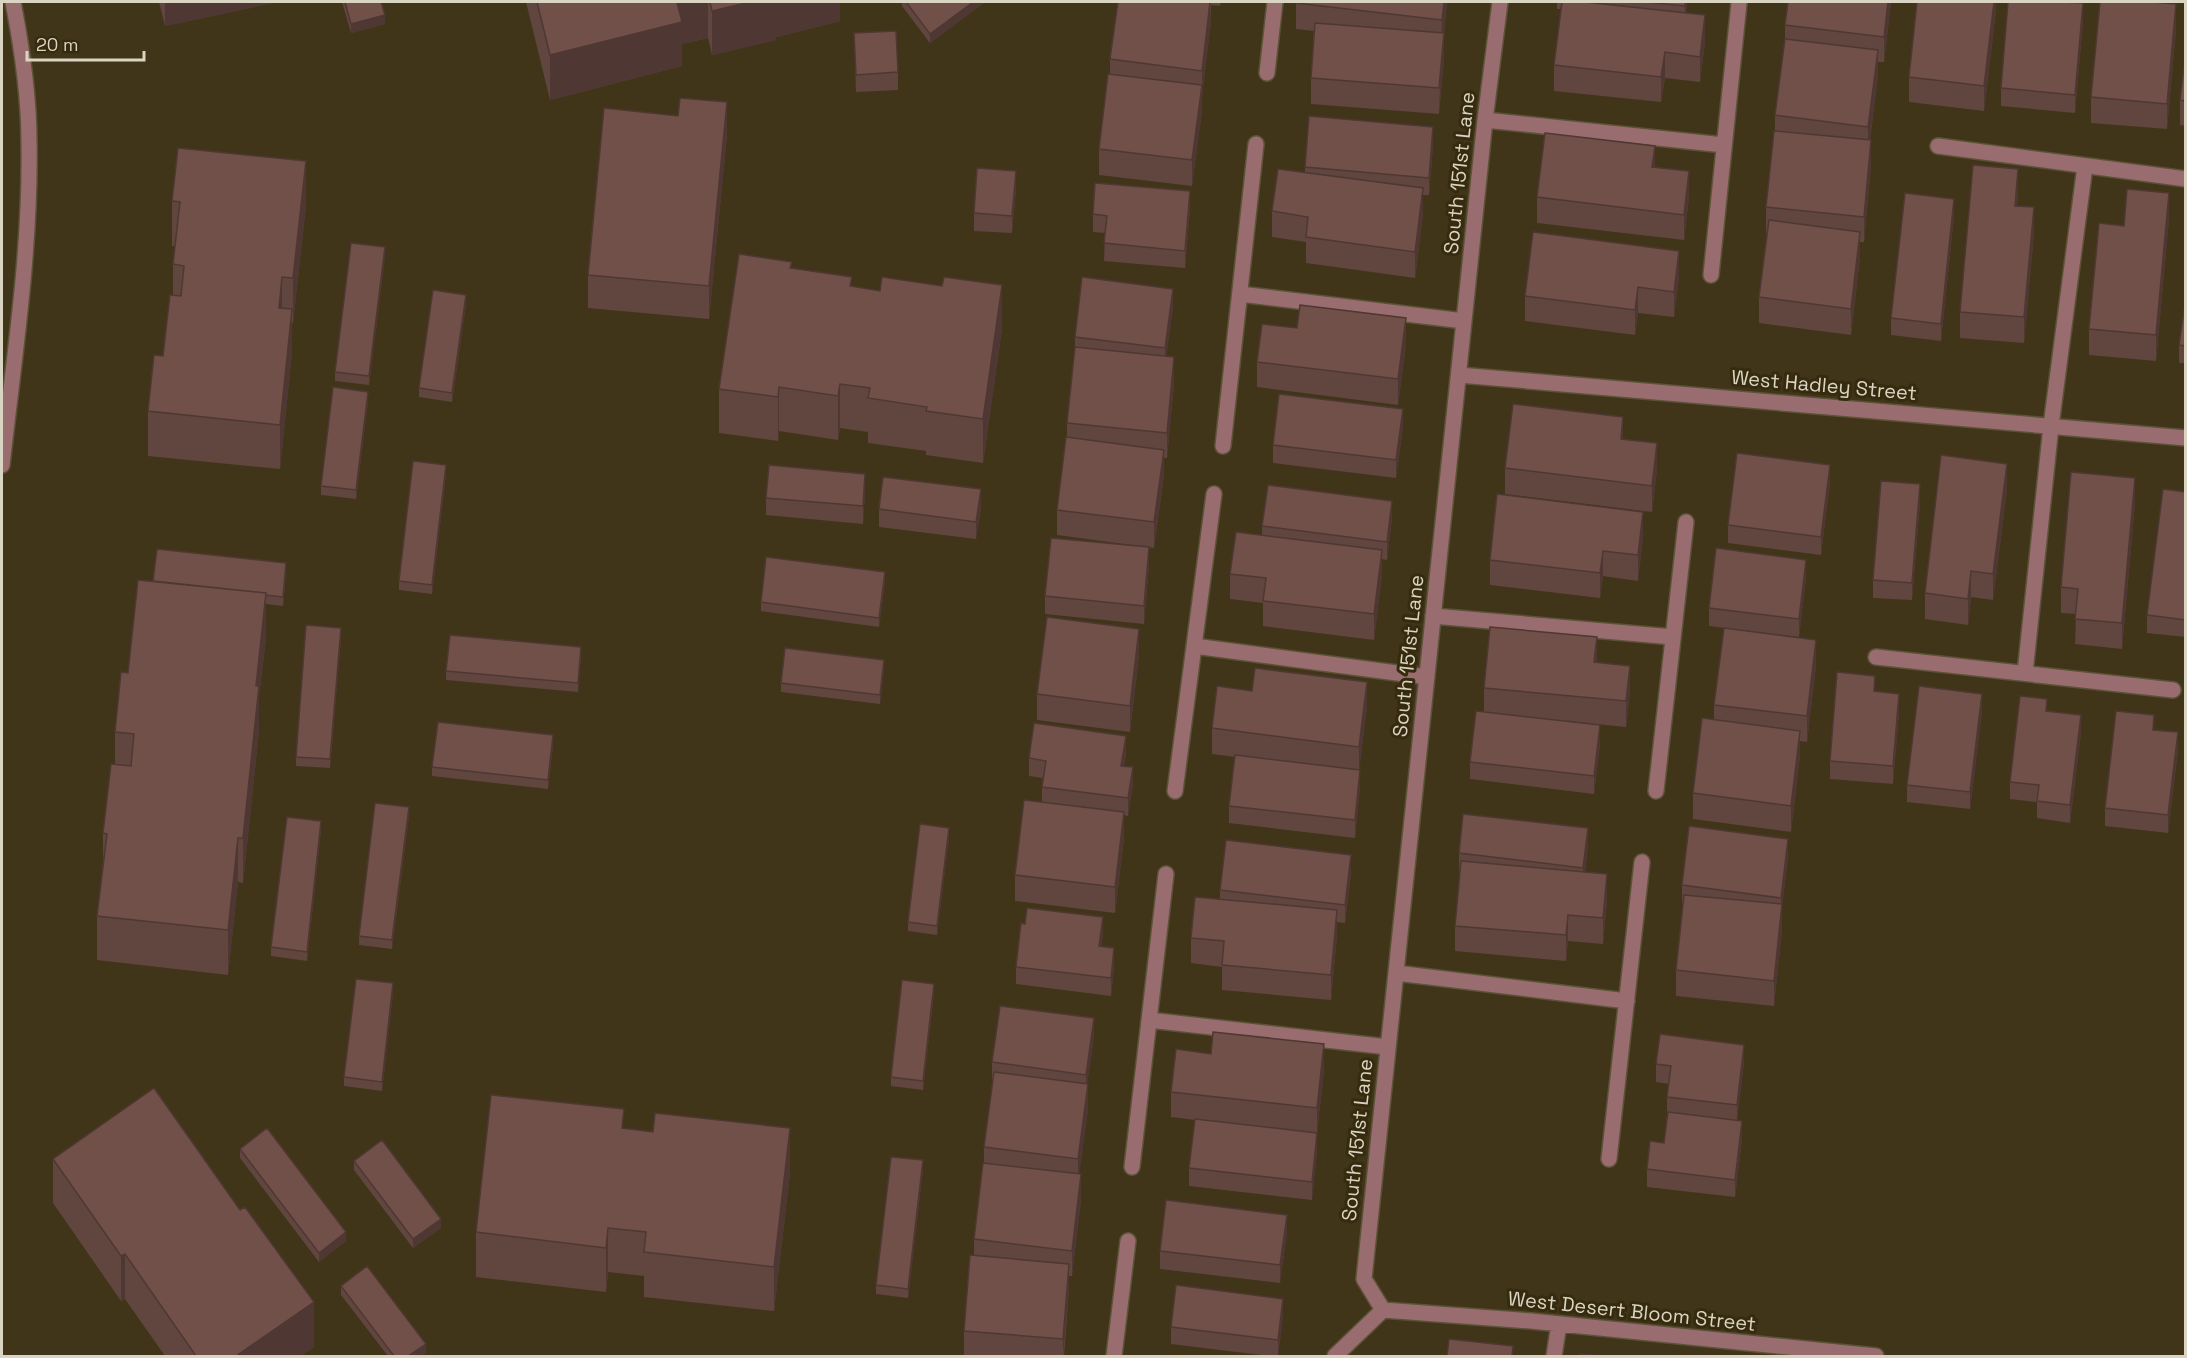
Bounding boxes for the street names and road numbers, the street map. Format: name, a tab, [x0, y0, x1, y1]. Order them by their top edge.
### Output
street label: South 151st Lane	[1438, 91, 1480, 255]
street label: West Hadley Street	[1730, 364, 1918, 406]
street label: South 151st Lane	[1387, 574, 1429, 738]
street label: South 151st Lane	[1336, 1058, 1378, 1222]
street label: West Desert Bloom Street	[1507, 1285, 1757, 1337]

